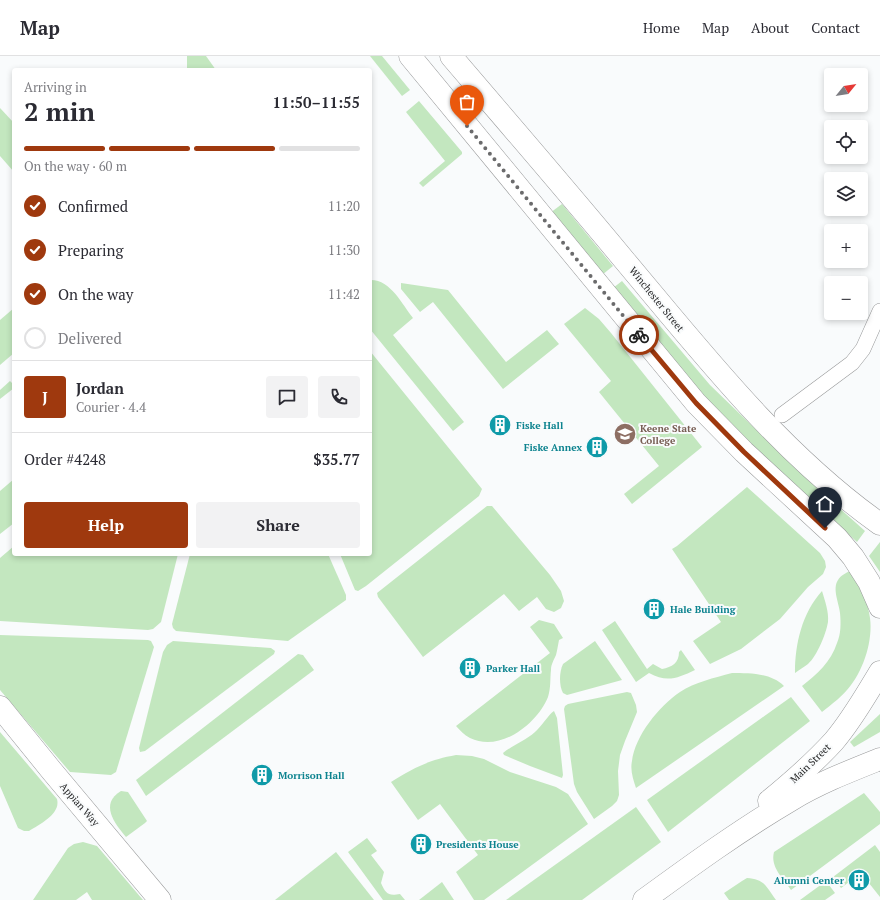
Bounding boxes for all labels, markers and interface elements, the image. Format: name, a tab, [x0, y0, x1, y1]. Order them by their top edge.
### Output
text: Map	[20, 15, 60, 40]
text: Home	[643, 18, 680, 37]
text: Map	[702, 18, 729, 37]
text: About	[751, 18, 789, 37]
text: Contact	[811, 18, 860, 37]
north arrow	[824, 68, 868, 112]
map controls	[824, 68, 868, 320]
text: Arriving in	[24, 78, 87, 96]
pin	[450, 85, 484, 126]
icon: bag	[456, 91, 478, 113]
text: 11:50–11:55	[273, 92, 360, 112]
text: 2 min	[24, 94, 95, 128]
button: locate	[824, 120, 868, 164]
text: On the way · 60 m	[24, 157, 127, 175]
button: layers	[824, 172, 868, 216]
icon: check	[24, 195, 46, 217]
text: Confirmed	[58, 196, 128, 216]
text: 11:20	[328, 197, 360, 215]
button: +	[824, 224, 868, 268]
icon: check	[24, 239, 46, 261]
text: Preparing	[58, 240, 123, 260]
text: 11:30	[328, 241, 360, 259]
street label: Winchester Street	[626, 264, 687, 335]
button: −	[824, 276, 868, 320]
icon: check	[24, 283, 46, 305]
text: On the way	[58, 284, 133, 304]
text: 11:42	[328, 285, 360, 303]
courier	[619, 315, 659, 355]
icon: bike	[628, 324, 650, 346]
text: Delivered	[58, 328, 122, 348]
button: chat	[266, 376, 308, 418]
button: phone	[318, 376, 360, 418]
text: Jordan	[76, 378, 124, 398]
text: J	[42, 387, 48, 407]
text: Courier · 4.4	[76, 398, 146, 416]
building icon: Fiske Hall	[487, 412, 513, 438]
place label: Fiske Hall	[516, 419, 564, 432]
school or university icon: Keene State College	[612, 421, 638, 447]
place label: Keene State College	[640, 422, 697, 447]
building icon: Fiske Annex	[584, 434, 610, 460]
place label: Fiske Annex	[524, 441, 582, 454]
text: Order #4248	[24, 449, 106, 469]
text: $35.77	[313, 449, 360, 469]
pin	[808, 487, 842, 528]
icon: home	[814, 493, 836, 515]
button: Help	[24, 502, 188, 548]
button: Share	[196, 502, 360, 548]
building icon: Hale Building	[641, 596, 667, 622]
place label: Hale Building	[670, 603, 736, 616]
building icon: Parker Hall	[457, 655, 483, 681]
place label: Parker Hall	[486, 662, 541, 675]
street label: Main Street	[787, 740, 834, 786]
building icon: Morrison Hall	[249, 762, 275, 788]
place label: Morrison Hall	[278, 769, 345, 782]
street label: Appian Way	[57, 780, 103, 829]
building icon: Presidents House	[408, 831, 434, 857]
place label: Presidents House	[436, 838, 519, 851]
building icon: Alumni Center	[846, 867, 872, 893]
place label: Alumni Center	[774, 874, 845, 887]

